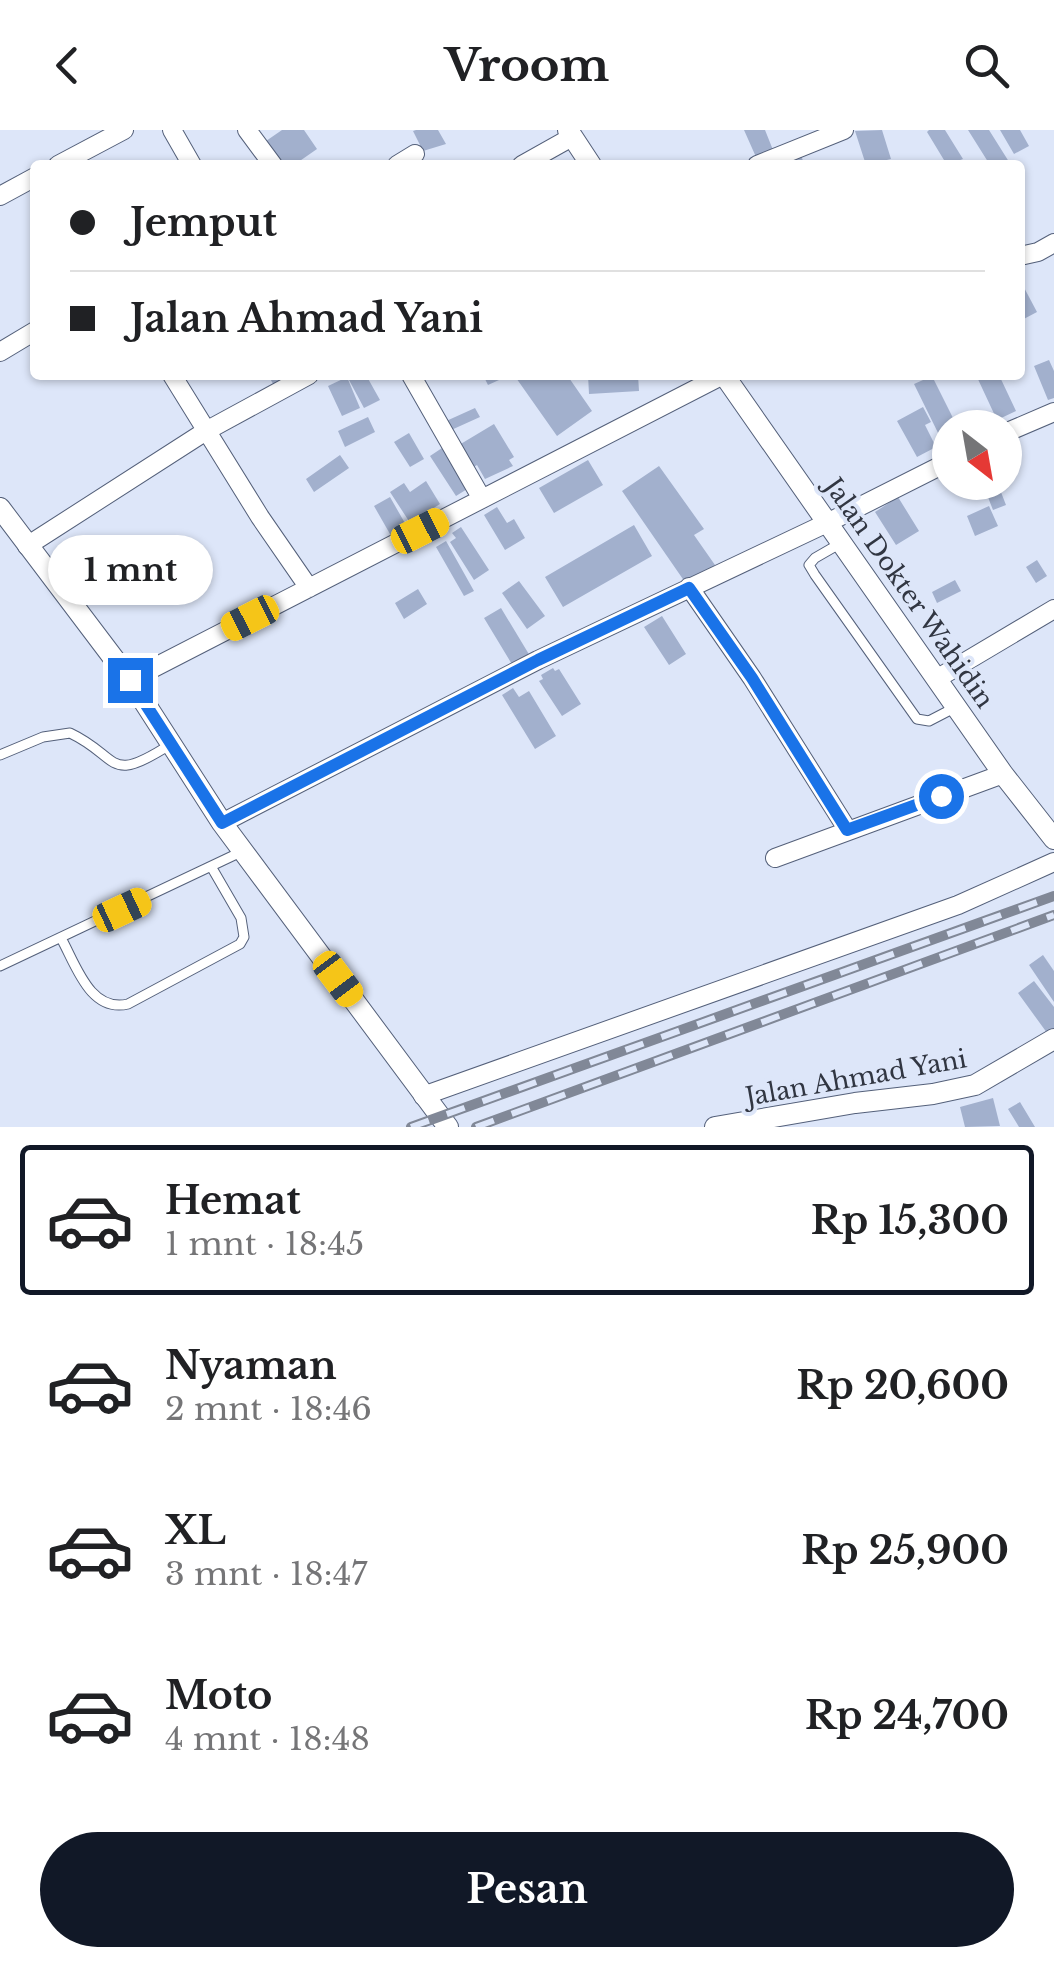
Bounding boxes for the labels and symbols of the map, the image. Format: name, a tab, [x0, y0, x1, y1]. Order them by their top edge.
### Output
north arrow	[932, 410, 1022, 500]
street label: Jalan Dokter Wahidin	[816, 470, 1000, 714]
car	[386, 504, 454, 558]
callout: 1 mnt	[48, 535, 212, 605]
car	[216, 591, 284, 645]
route end	[108, 658, 153, 703]
route start	[919, 774, 964, 819]
car	[88, 884, 156, 936]
car	[308, 946, 368, 1012]
street label: Jalan Ahmad Yani	[740, 1043, 969, 1113]

